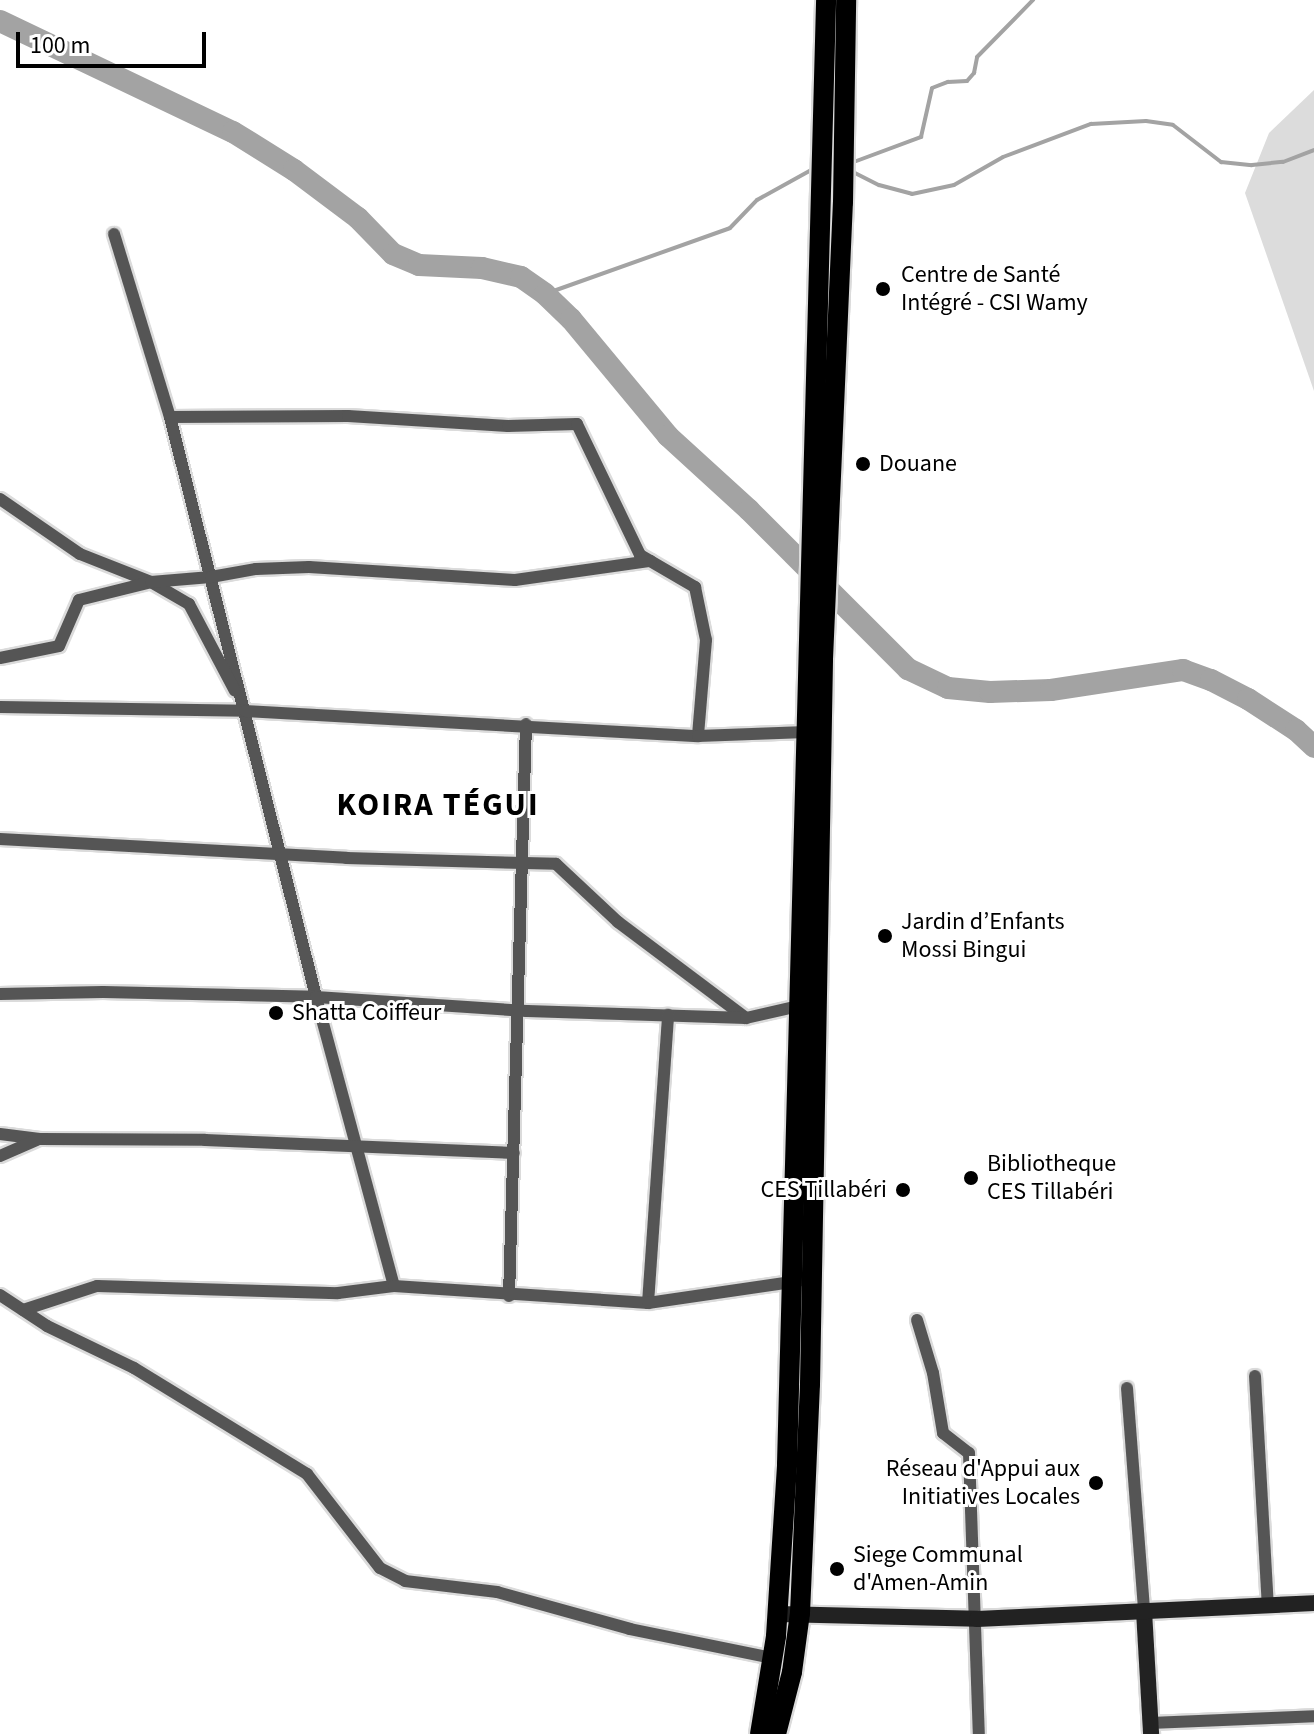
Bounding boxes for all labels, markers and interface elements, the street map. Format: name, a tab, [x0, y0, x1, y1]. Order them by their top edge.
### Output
scale bar	[20, 16, 210, 66]
text: 100 m	[30, 28, 90, 63]
place label: Centre de Santé Intégré - CSI Wamy	[901, 261, 1088, 317]
marker: Centre de Santé Intégré - CSI Wamy	[872, 278, 894, 300]
place label: Douane	[879, 450, 957, 478]
marker: Douane	[854, 455, 872, 473]
district label: KOIRA TÉGUI	[336, 786, 540, 824]
place label: Jardin d’Enfants Mossi Bingui	[901, 908, 1065, 964]
marker: Jardin d’Enfants Mossi Bingui	[876, 927, 894, 945]
place label: Shatta Coiffeur	[292, 999, 441, 1027]
marker: Shatta Coiffeur	[267, 1004, 285, 1022]
place label: Bibliotheque CES Tillabéri	[987, 1150, 1116, 1206]
marker: Bibliotheque CES Tillabéri	[962, 1169, 980, 1187]
place label: CES Tillabéri	[761, 1176, 887, 1204]
marker: CES Tillabéri	[894, 1181, 912, 1199]
place label: Réseau d'Appui aux Initiatives Locales	[886, 1455, 1080, 1511]
marker: Réseau d'Appui aux Initiatives Locales	[1087, 1474, 1105, 1492]
place label: Siege Communal d'Amen-Amin	[853, 1541, 1023, 1597]
marker: Siege Communal d'Amen-Amin	[828, 1560, 846, 1578]

